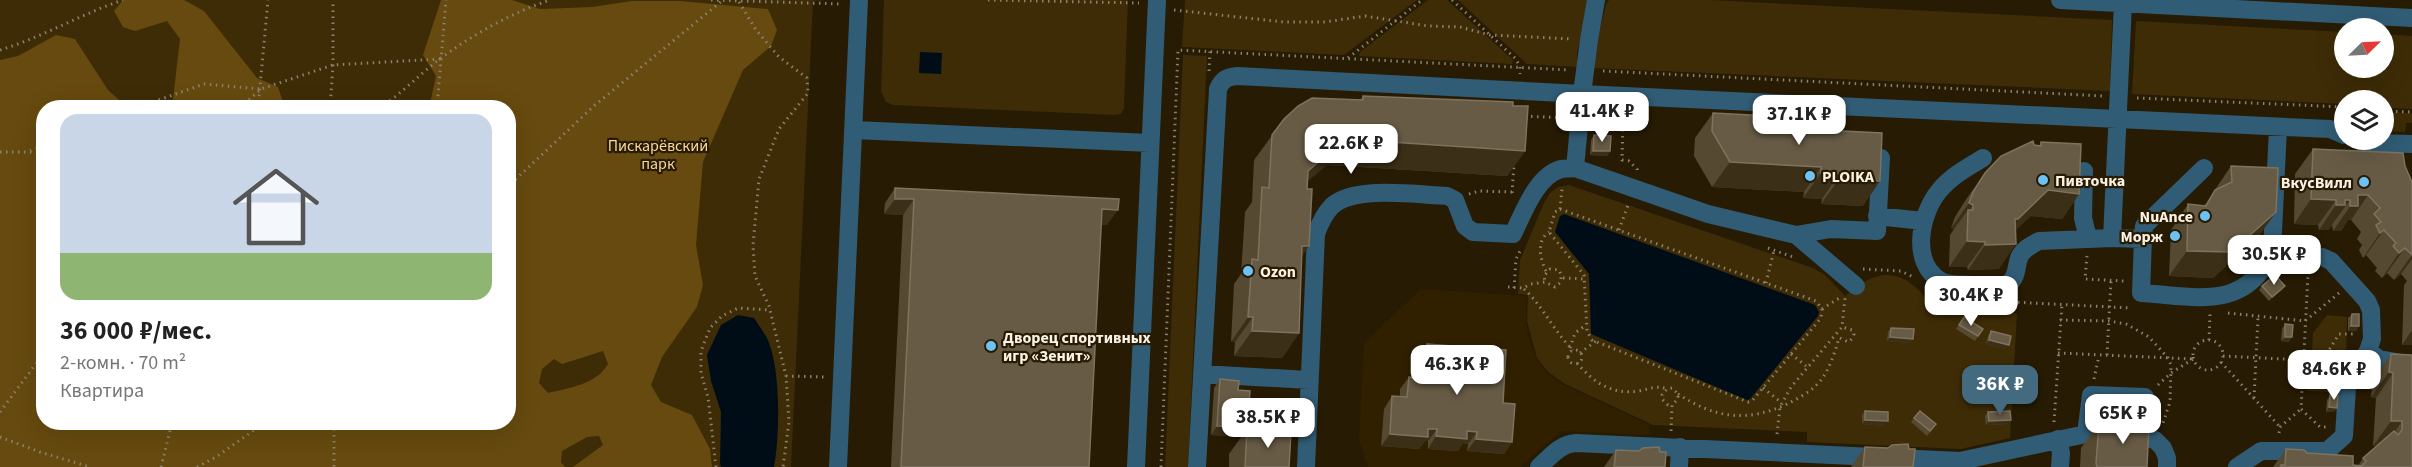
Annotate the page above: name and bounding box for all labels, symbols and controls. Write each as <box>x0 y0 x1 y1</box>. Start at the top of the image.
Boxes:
north arrow <box>2334 18 2394 78</box>
map controls <box>2334 18 2394 150</box>
button: layers <box>2334 90 2394 150</box>
pin: 41.4K ₽ <box>1547 92 1657 143</box>
pin: 37.1K ₽ <box>1744 95 1854 146</box>
text: 41.4K ₽ <box>1570 97 1634 125</box>
text: 37.1K ₽ <box>1767 100 1831 128</box>
pin: 22.6K ₽ <box>1296 124 1406 175</box>
text: 22.6K ₽ <box>1319 129 1383 157</box>
park label: Пискарёвский парк <box>608 135 708 175</box>
icon: home <box>222 153 330 261</box>
place label: PLOIKA <box>1822 166 1875 188</box>
marker: PLOIKA <box>1803 169 1817 183</box>
place label: Пивточка <box>2055 170 2125 192</box>
place label: ВкусВилл <box>2281 172 2352 194</box>
marker: Пивточка <box>2036 173 2050 187</box>
marker: ВкусВилл <box>2357 175 2371 189</box>
place label: NuAnce <box>2140 206 2193 228</box>
marker: NuAnce <box>2198 209 2212 223</box>
place label: Морж <box>2121 226 2164 248</box>
marker: Морж <box>2168 229 2182 243</box>
pin: 30.5K ₽ <box>2219 235 2329 286</box>
text: 30.5K ₽ <box>2242 240 2306 268</box>
place label: Ozon <box>1260 261 1296 283</box>
marker: Ozon <box>1241 264 1255 278</box>
pin: 30.4K ₽ <box>1916 276 2026 327</box>
text: 30.4K ₽ <box>1939 281 2003 309</box>
text: 36 000 ₽/мес. <box>60 312 212 349</box>
place label: Дворец спортивных игр «Зенит» <box>1003 327 1151 367</box>
marker: Дворец спортивных игр «Зенит» <box>984 339 998 353</box>
pin: 46.3K ₽ <box>1402 345 1512 396</box>
text: 2-комн. · 70 m² <box>60 349 186 377</box>
text: 46.3K ₽ <box>1425 350 1489 378</box>
pin: 84.6K ₽ <box>2279 350 2389 401</box>
text: 84.6K ₽ <box>2302 355 2366 383</box>
pin: 36K ₽ <box>1958 365 2042 416</box>
text: 36K ₽ <box>1976 370 2024 398</box>
text: Квартира <box>60 377 144 405</box>
pin: 65K ₽ <box>2081 394 2165 445</box>
pin: 38.5K ₽ <box>1213 398 1323 449</box>
text: 65K ₽ <box>2099 399 2147 427</box>
text: 38.5K ₽ <box>1236 403 1300 431</box>

